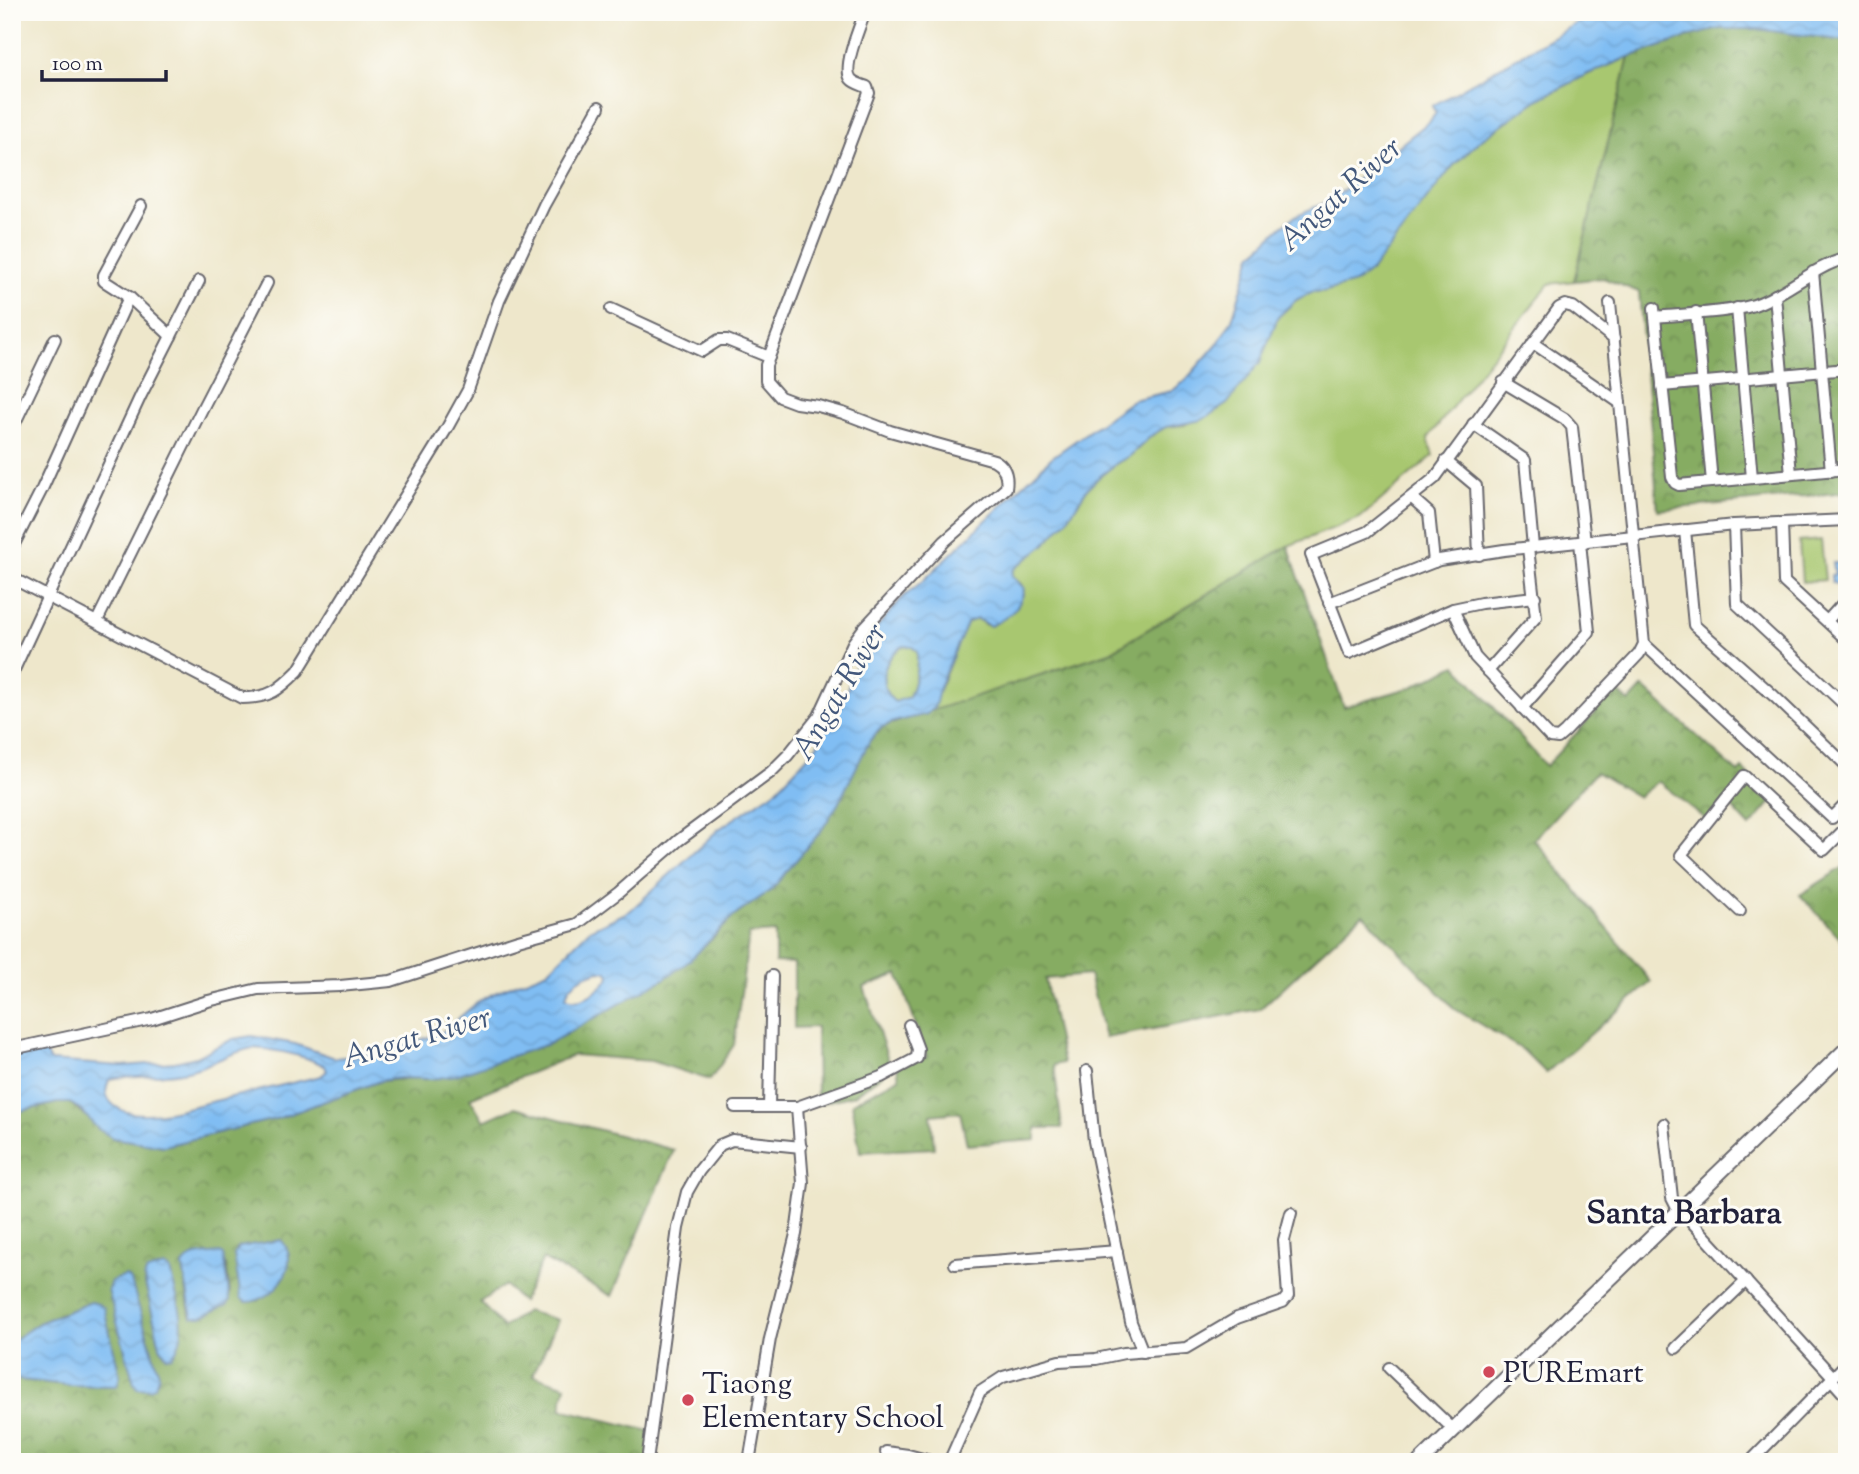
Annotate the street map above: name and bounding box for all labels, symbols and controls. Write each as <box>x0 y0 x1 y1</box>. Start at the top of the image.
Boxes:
scale bar <box>42 38 166 82</box>
text: 100 m <box>52 50 103 80</box>
water label: Angat River <box>1269 127 1413 264</box>
water label: Angat River <box>781 615 900 770</box>
water label: Angat River <box>337 996 497 1082</box>
district label: Santa Barbara <box>1586 1191 1783 1239</box>
place label: PUREmart <box>1503 1353 1644 1396</box>
place label: Tiaong Elementary School <box>702 1364 944 1441</box>
marker: PUREmart <box>1481 1364 1497 1380</box>
marker: Tiaong Elementary School <box>680 1392 696 1408</box>

